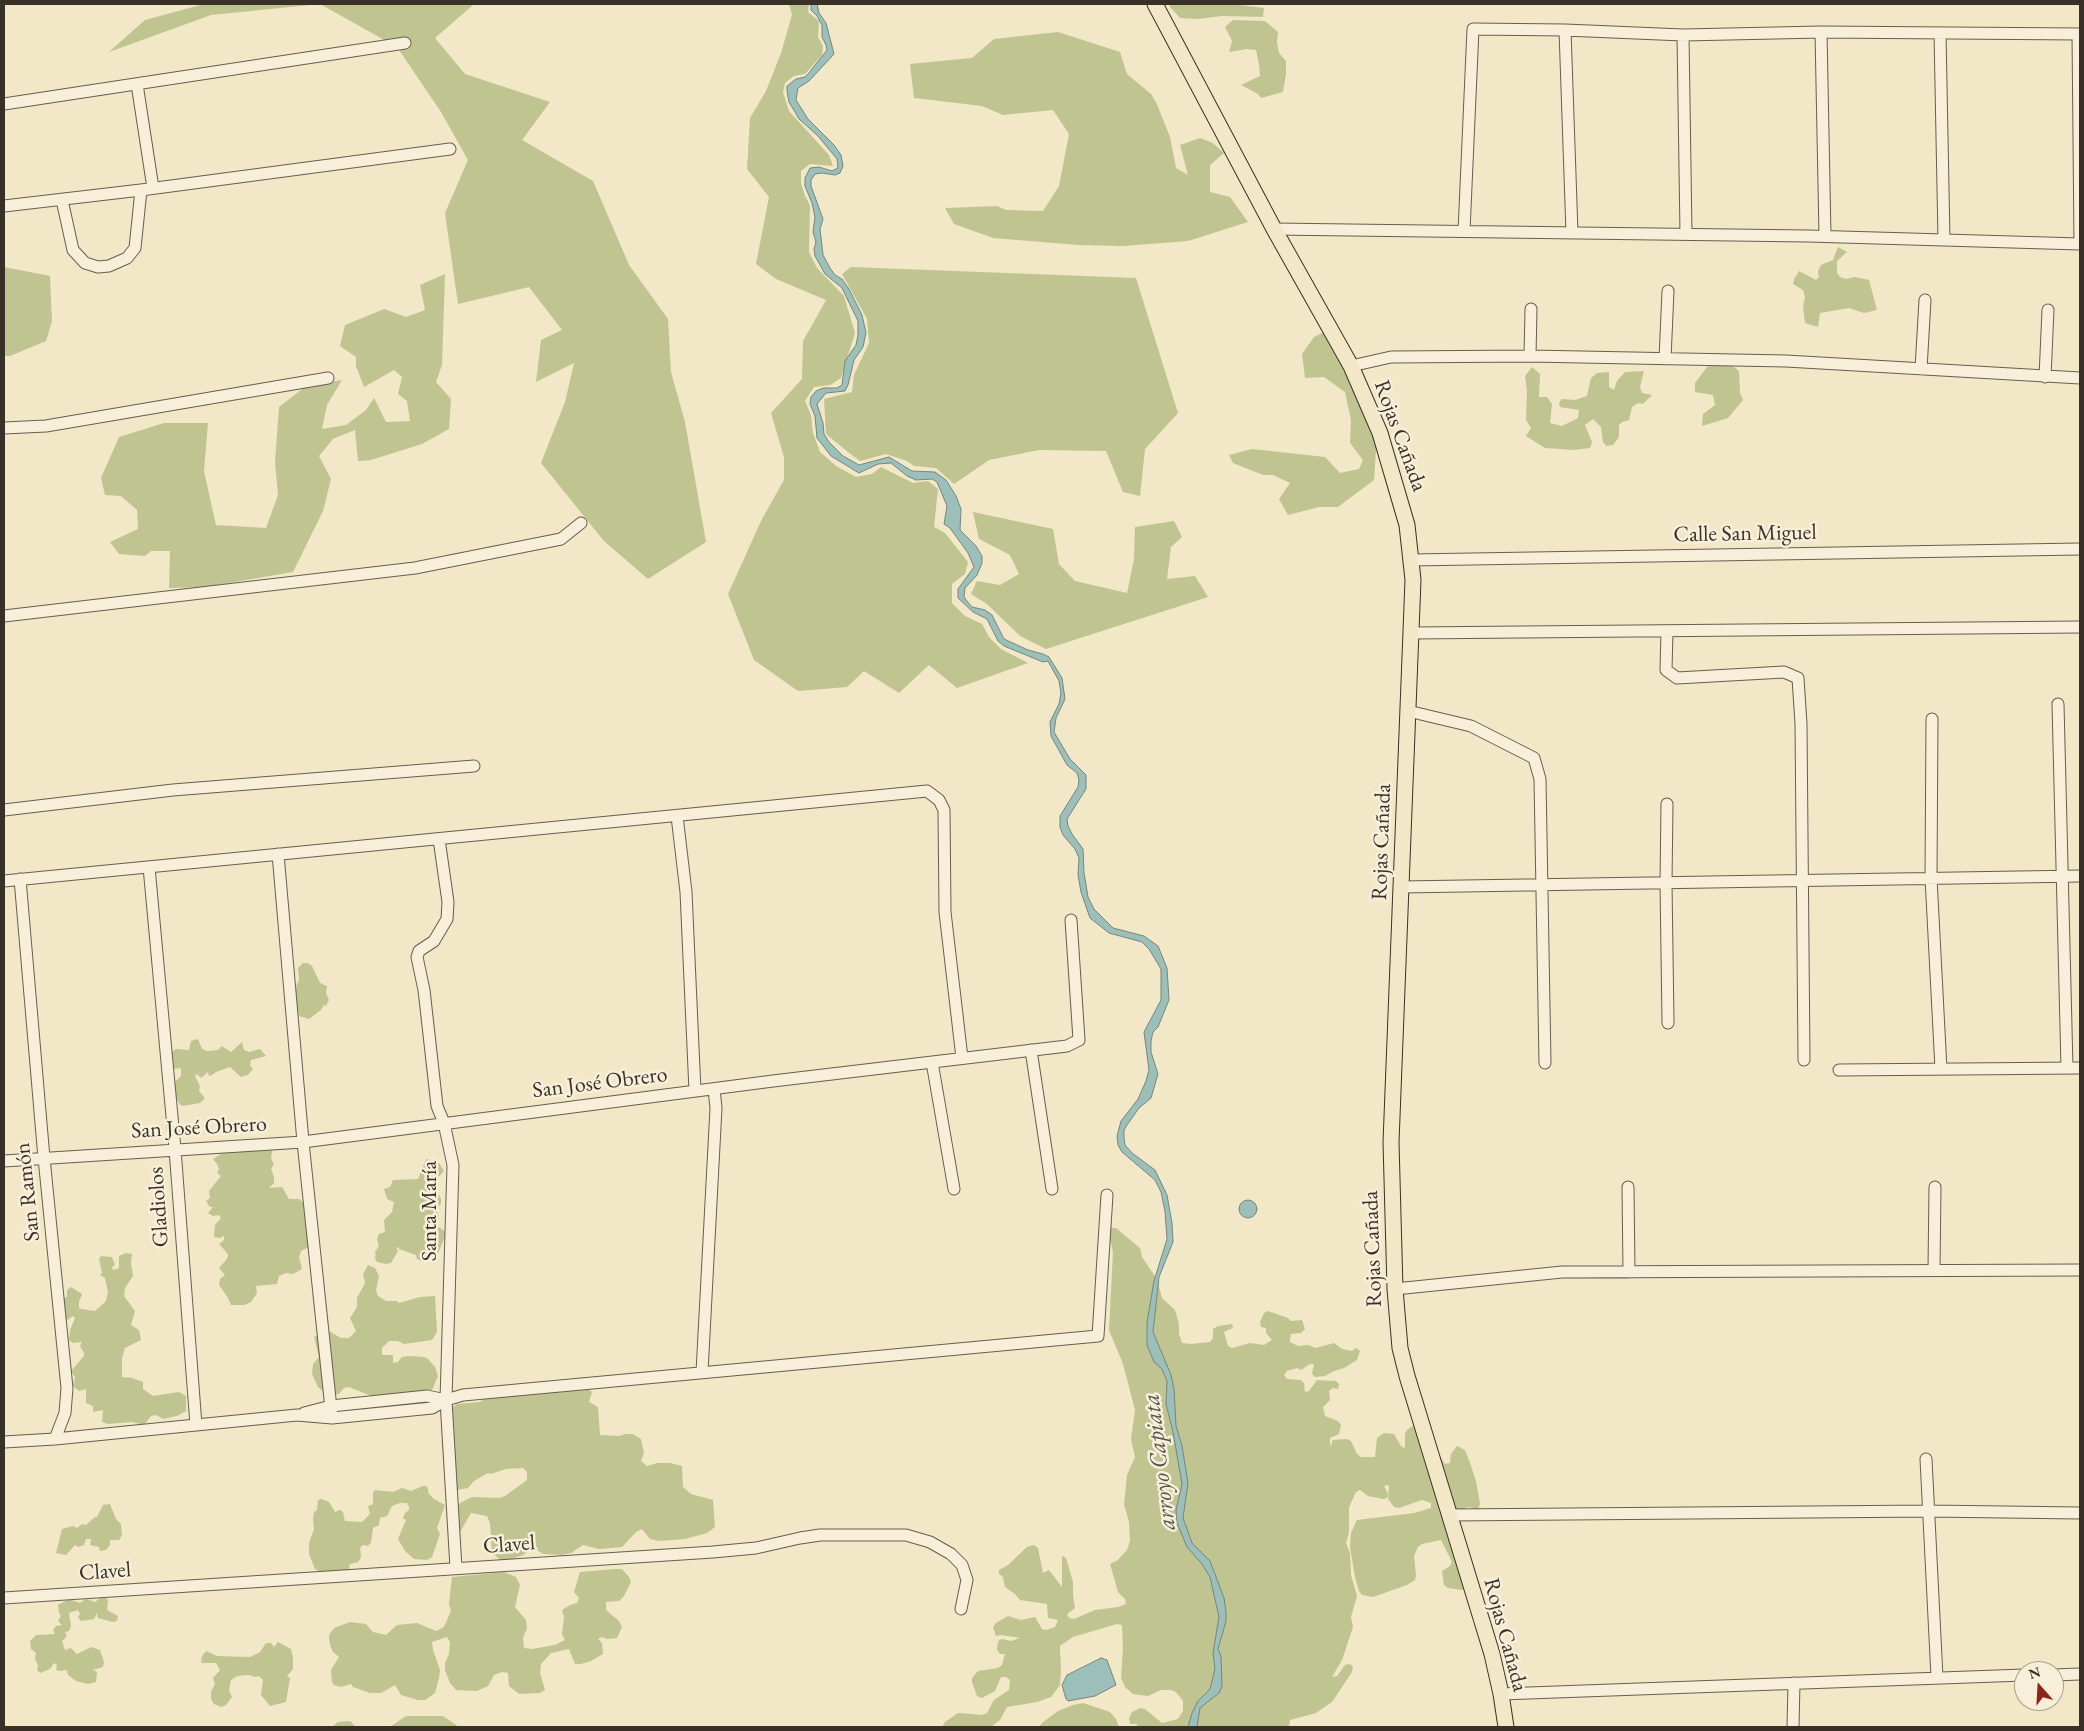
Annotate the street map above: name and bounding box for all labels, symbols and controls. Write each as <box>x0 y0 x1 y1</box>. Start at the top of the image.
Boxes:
street label: Rojas Cañada <box>1368 377 1432 495</box>
street label: Calle San Miguel <box>1673 520 1817 548</box>
street label: Rojas Cañada <box>1367 783 1397 901</box>
street label: San José Obrero <box>531 1062 669 1104</box>
street label: San José Obrero <box>131 1111 267 1145</box>
street label: San Ramón <box>10 1141 46 1243</box>
street label: Santa María <box>417 1161 443 1261</box>
street label: Gladiolos <box>143 1166 175 1248</box>
street label: Rojas Cañada <box>1358 1190 1388 1308</box>
water label: arroyo Capiata <box>1137 1392 1183 1532</box>
street label: Clavel <box>482 1530 536 1560</box>
street label: Clavel <box>78 1557 132 1587</box>
street label: Rojas Cañada <box>1477 1575 1533 1695</box>
north arrow <box>2014 1661 2064 1711</box>
text: N <box>2026 1662 2043 1683</box>

